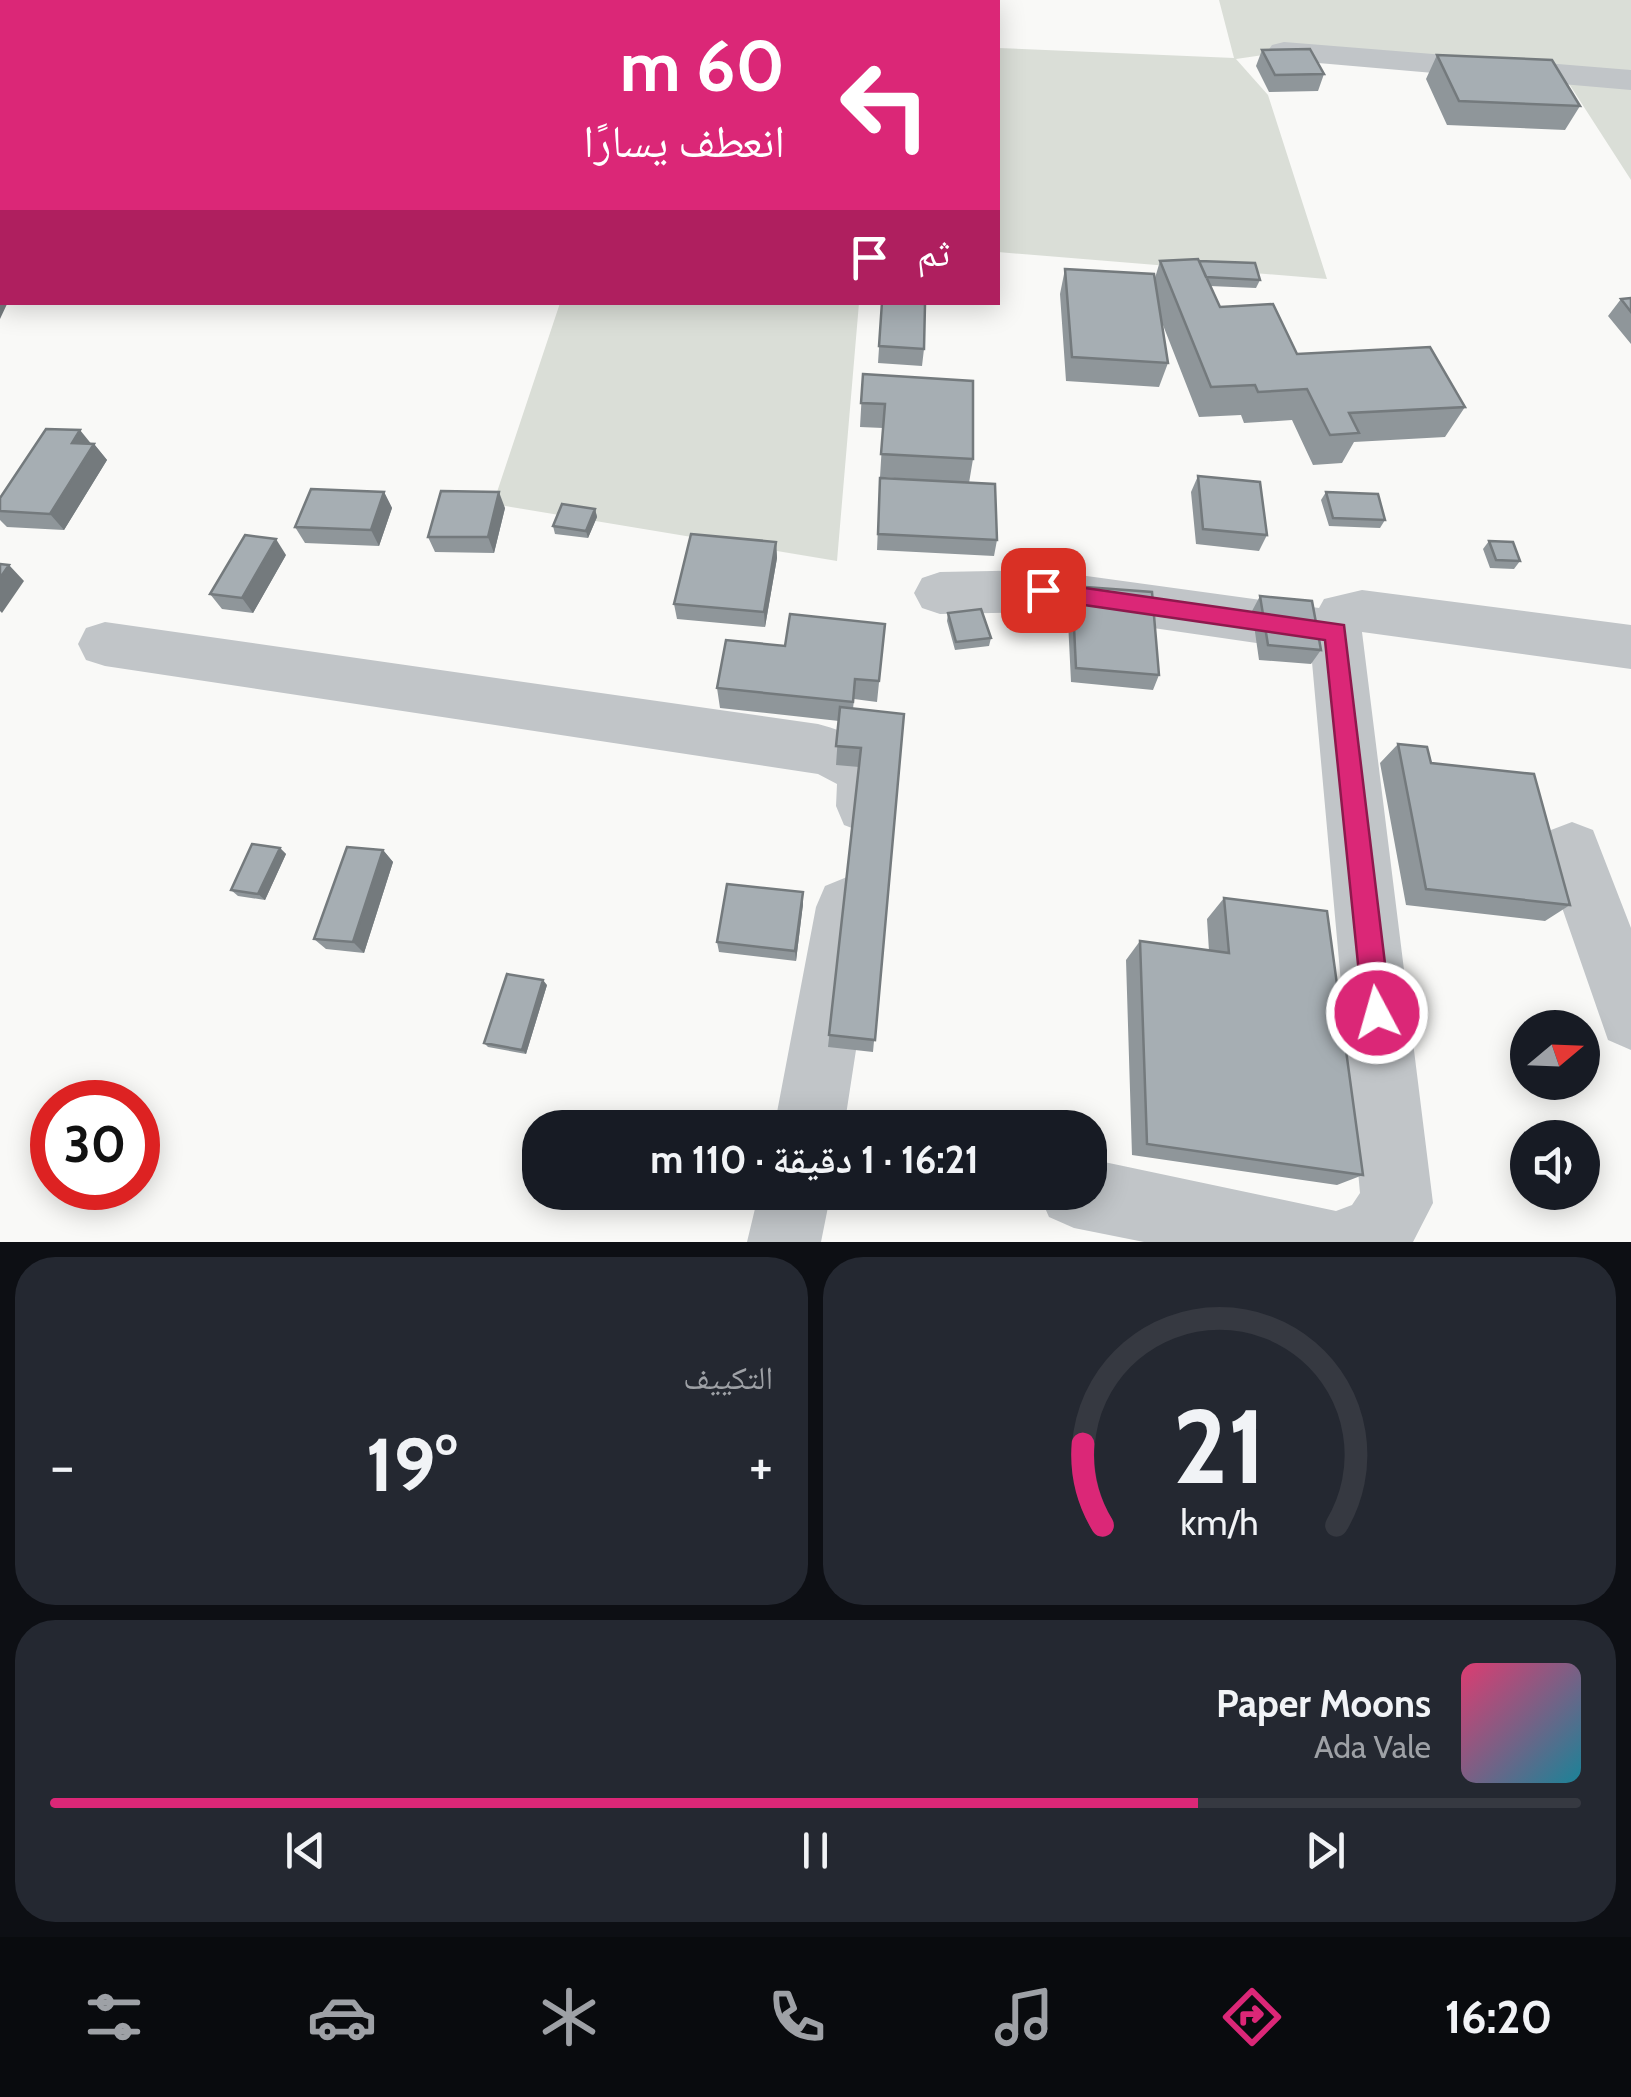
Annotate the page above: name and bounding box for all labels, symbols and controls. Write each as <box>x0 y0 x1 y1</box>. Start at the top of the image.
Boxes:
text: 60 m <box>620 23 785 109</box>
icon: left <box>820 40 950 170</box>
text: انعطف يسارًا <box>583 114 785 168</box>
text: ثم <box>917 229 950 276</box>
icon: arrive <box>842 230 897 285</box>
pin <box>1001 548 1086 633</box>
icon: arrive <box>1016 563 1071 618</box>
position arrow <box>1325 961 1429 1065</box>
north arrow <box>1510 1010 1600 1100</box>
map controls <box>1510 1010 1600 1210</box>
speed limit sign: 30 <box>30 1080 160 1210</box>
button: sound <box>1510 1120 1600 1210</box>
text: 16:21 · 1 دقيقة · 110 m <box>650 1136 979 1183</box>
text: التكييف <box>683 1358 773 1397</box>
text: 21 <box>1173 1383 1266 1509</box>
text: 19° <box>366 1419 457 1510</box>
text: − <box>50 1432 74 1499</box>
text: + <box>749 1432 773 1499</box>
text: km/h <box>1180 1501 1259 1544</box>
text: Paper Moons <box>1216 1680 1431 1727</box>
text: Ada Vale <box>1314 1727 1431 1766</box>
icon: previous <box>278 1823 333 1878</box>
icon: pause <box>788 1823 843 1878</box>
icon: next <box>1298 1823 1353 1878</box>
icon: filters <box>79 1982 149 2052</box>
icon: car <box>307 1982 377 2052</box>
icon: climate <box>534 1982 604 2052</box>
icon: phone <box>762 1982 832 2052</box>
icon: music <box>989 1982 1059 2052</box>
icon: directions <box>1217 1982 1287 2052</box>
text: 16:20 <box>1445 1990 1552 2044</box>

